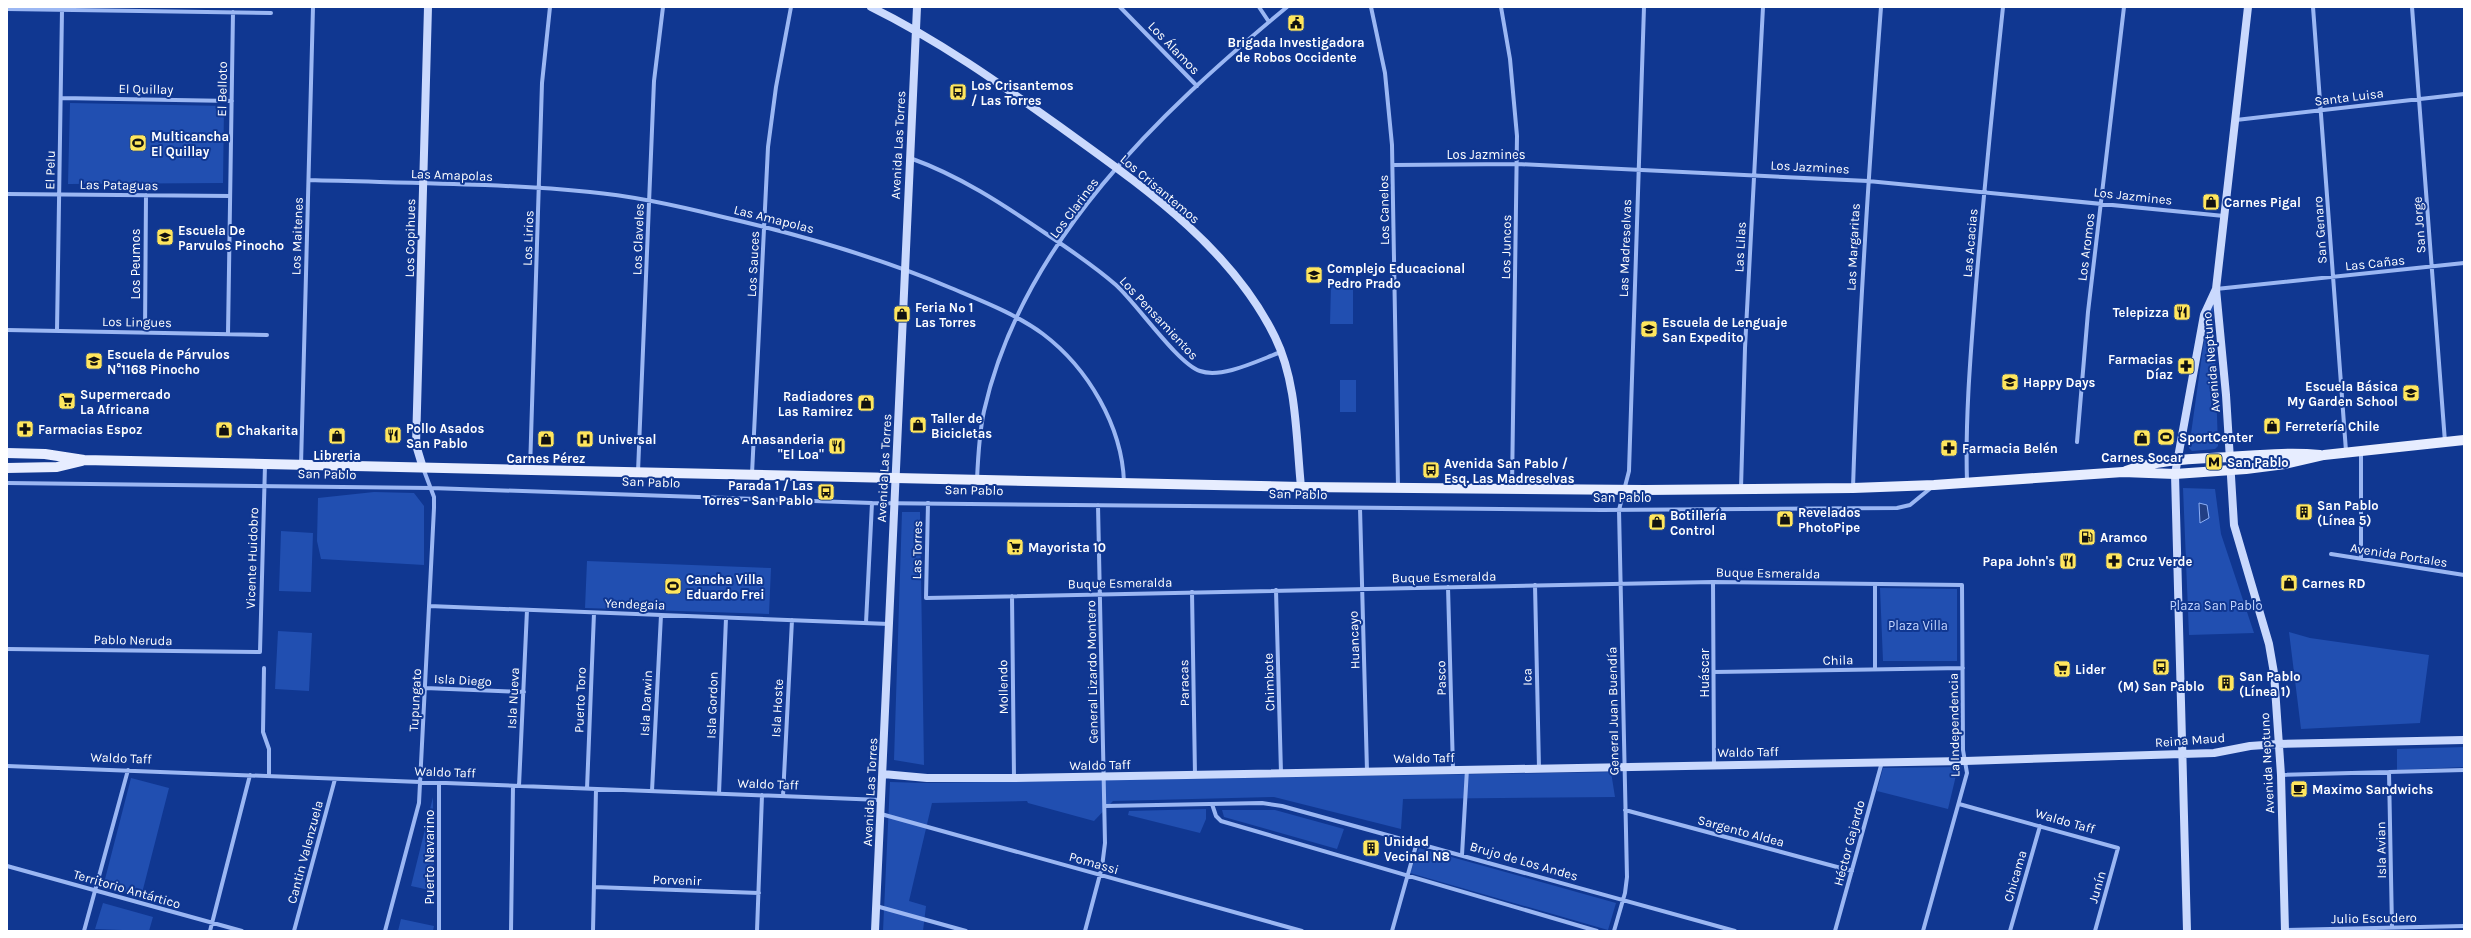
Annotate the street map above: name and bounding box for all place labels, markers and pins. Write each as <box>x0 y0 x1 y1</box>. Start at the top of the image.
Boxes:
public building icon: Brigada Investigadora de Robos Occidente <box>1286 13 1306 33</box>
place label: Brigada Investigadora de Robos Occidente <box>1227 35 1365 65</box>
place label: Los Crisantemos / Las Torres <box>971 78 1074 108</box>
bus stop icon: Los Crisantemos / Las Torres <box>948 82 968 102</box>
place label: Multicancha El Quillay <box>151 129 229 159</box>
sports icon: Multicancha El Quillay <box>128 133 148 153</box>
shop icon: Carnes Pigal <box>2201 192 2221 212</box>
place label: Carnes Pigal <box>2224 195 2301 210</box>
place label: Escuela De Parvulos Pinocho <box>178 223 284 253</box>
school or university icon: Escuela De Parvulos Pinocho <box>155 227 175 247</box>
place label: Complejo Educacional Pedro Prado <box>1327 261 1465 291</box>
school or university icon: Complejo Educacional Pedro Prado <box>1304 265 1324 285</box>
place label: Feria Nº 1 Las Torres <box>915 300 976 330</box>
restaurant icon: Telepizza <box>2172 302 2192 322</box>
shop icon: Feria Nº 1 Las Torres <box>892 304 912 324</box>
place label: Telepizza <box>2113 305 2169 320</box>
place label: Escuela de Lenguaje San Expedito <box>1662 315 1788 345</box>
school or university icon: Escuela de Lenguaje San Expedito <box>1639 319 1659 339</box>
place label: Escuela de Párvulos N°1168 Pinocho <box>107 347 230 377</box>
school or university icon: Escuela de Párvulos N°1168 Pinocho <box>84 351 104 371</box>
place label: Farmacias Díaz <box>2108 352 2173 382</box>
pharmacy icon: Farmacias Díaz <box>2176 356 2196 376</box>
school or university icon: Happy Days <box>2000 372 2020 392</box>
place label: Happy Days <box>2023 375 2096 390</box>
place label: Escuela Básica My Garden School <box>2287 379 2398 409</box>
school or university icon: Escuela Básica My Garden School <box>2401 383 2421 403</box>
place label: Supermercado La Africana <box>80 387 171 417</box>
place label: Radiadores Las Ramirez <box>778 389 853 419</box>
supermarket icon: Supermercado La Africana <box>57 391 77 411</box>
shop icon: Radiadores Las Ramirez <box>856 393 876 413</box>
place label: Taller de Bicicletas <box>931 411 992 441</box>
shop icon: Taller de Bicicletas <box>908 415 928 435</box>
shop icon: Ferretería Chile <box>2262 416 2282 436</box>
pharmacy icon: Farmacias Espoz <box>15 419 35 439</box>
place label: Ferretería Chile <box>2285 419 2380 434</box>
shop icon: Chakarita <box>214 420 234 440</box>
place label: Pollo Asados San Pablo <box>406 421 484 451</box>
place label: Farmacias Espoz <box>38 422 143 437</box>
place label: Chakarita <box>237 423 298 438</box>
restaurant icon: Pollo Asados San Pablo <box>383 425 403 445</box>
shop icon: Libreria <box>327 426 347 446</box>
sports icon: SportCenter <box>2156 427 2176 447</box>
shop icon: Carnes Socar <box>2132 428 2152 448</box>
shop icon: Carnes Pérez <box>536 429 556 449</box>
hospital icon: Universal <box>575 429 595 449</box>
place label: SportCenter <box>2179 430 2254 445</box>
place label: Universal <box>598 432 657 447</box>
place label: Amasanderia "El Loa" <box>742 432 824 462</box>
restaurant icon: Amasanderia "El Loa" <box>827 436 847 456</box>
pharmacy icon: Farmacia Belén <box>1939 438 1959 458</box>
place label: Farmacia Belén <box>1962 441 2058 456</box>
place label: Libreria <box>313 448 361 463</box>
place label: Carnes Socar <box>2101 450 2184 465</box>
place label: Carnes Pérez <box>507 451 585 466</box>
metro station icon: San Pablo <box>2204 452 2224 472</box>
place label: San Pablo <box>2227 455 2289 470</box>
place label: Avenida San Pablo / Esq. Las Madreselvas <box>1444 456 1575 487</box>
bus stop icon: Avenida San Pablo / Esq. Las Madreselvas <box>1421 460 1441 480</box>
place label: Parada 1 / Las Torres - San Pablo <box>703 478 813 508</box>
bus stop icon: Parada 1 / Las Torres - San Pablo <box>816 482 836 502</box>
place label: San Pablo (Línea 5) <box>2317 498 2379 528</box>
building icon: San Pablo (Línea 5) <box>2294 502 2314 522</box>
place label: Revelados PhotoPipe <box>1798 505 1861 535</box>
place label: Botillería Control <box>1670 508 1727 538</box>
shop icon: Revelados PhotoPipe <box>1775 509 1795 529</box>
shop icon: Botillería Control <box>1647 512 1667 532</box>
fuel station icon: Aramco <box>2077 527 2097 547</box>
place label: Aramco <box>2100 530 2147 545</box>
supermarket icon: Mayorista 10 <box>1005 537 1025 557</box>
place label: Mayorista 10 <box>1028 540 1106 555</box>
restaurant icon: Papa John's <box>2058 551 2078 571</box>
pharmacy icon: Cruz Verde <box>2104 551 2124 571</box>
place label: Papa John's <box>1983 554 2055 569</box>
place label: Cruz Verde <box>2127 554 2192 569</box>
place label: Cancha Villa Eduardo Frei <box>686 572 764 602</box>
shop icon: Carnes RD <box>2279 573 2299 593</box>
sports icon: Cancha Villa Eduardo Frei <box>663 576 683 596</box>
place label: Carnes RD <box>2302 576 2365 591</box>
bus stop icon: (M) San Pablo <box>2151 657 2171 677</box>
supermarket icon: Lider <box>2052 659 2072 679</box>
place label: Lider <box>2075 662 2107 677</box>
place label: San Pablo (Línea 1) <box>2239 669 2301 699</box>
building icon: San Pablo (Línea 1) <box>2216 673 2236 693</box>
place label: (M) San Pablo <box>2118 679 2204 694</box>
cafe icon: Maximo Sandwichs <box>2289 779 2309 799</box>
place label: Maximo Sandwichs <box>2312 782 2433 797</box>
place label: Unidad Vecinal N8 <box>1384 834 1450 864</box>
building icon: Unidad Vecinal N8 <box>1361 838 1381 858</box>

